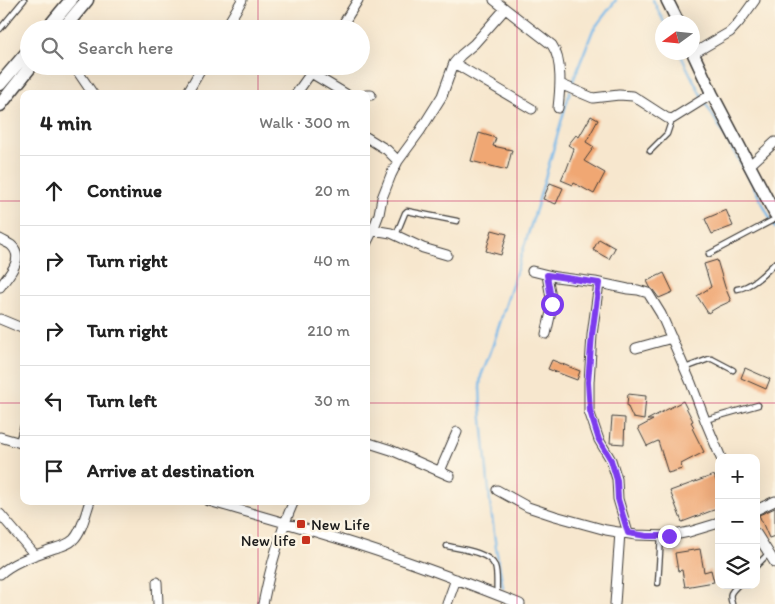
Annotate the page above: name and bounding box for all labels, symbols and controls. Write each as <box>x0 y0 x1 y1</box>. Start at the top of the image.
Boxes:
north arrow <box>655 15 700 60</box>
search box <box>20 20 370 75</box>
icon: search <box>38 34 66 62</box>
text: Search here <box>78 36 173 59</box>
text: 4 min <box>40 110 92 135</box>
text: Walk · 300 m <box>259 113 350 132</box>
icon: ahead <box>40 177 68 205</box>
text: Continue <box>87 179 162 202</box>
text: 20 m <box>315 181 350 200</box>
icon: right <box>40 247 68 275</box>
text: Turn right <box>87 249 168 272</box>
text: 40 m <box>313 251 350 270</box>
route start <box>541 293 564 316</box>
icon: right <box>40 317 68 345</box>
text: Turn right <box>87 319 168 342</box>
text: 210 m <box>307 321 350 340</box>
icon: left <box>40 387 68 415</box>
text: Turn left <box>87 389 157 412</box>
text: 30 m <box>314 391 350 410</box>
map controls <box>715 454 760 589</box>
button: + <box>715 454 760 499</box>
icon: arrive <box>40 457 68 485</box>
text: Arrive at destination <box>87 459 254 482</box>
button: − <box>715 499 760 544</box>
place label: New Life <box>311 515 370 534</box>
marker: New Life <box>295 518 307 530</box>
route end <box>658 525 681 548</box>
place label: New life <box>241 531 296 550</box>
marker: New life <box>300 534 312 546</box>
button: layers <box>715 544 760 589</box>

